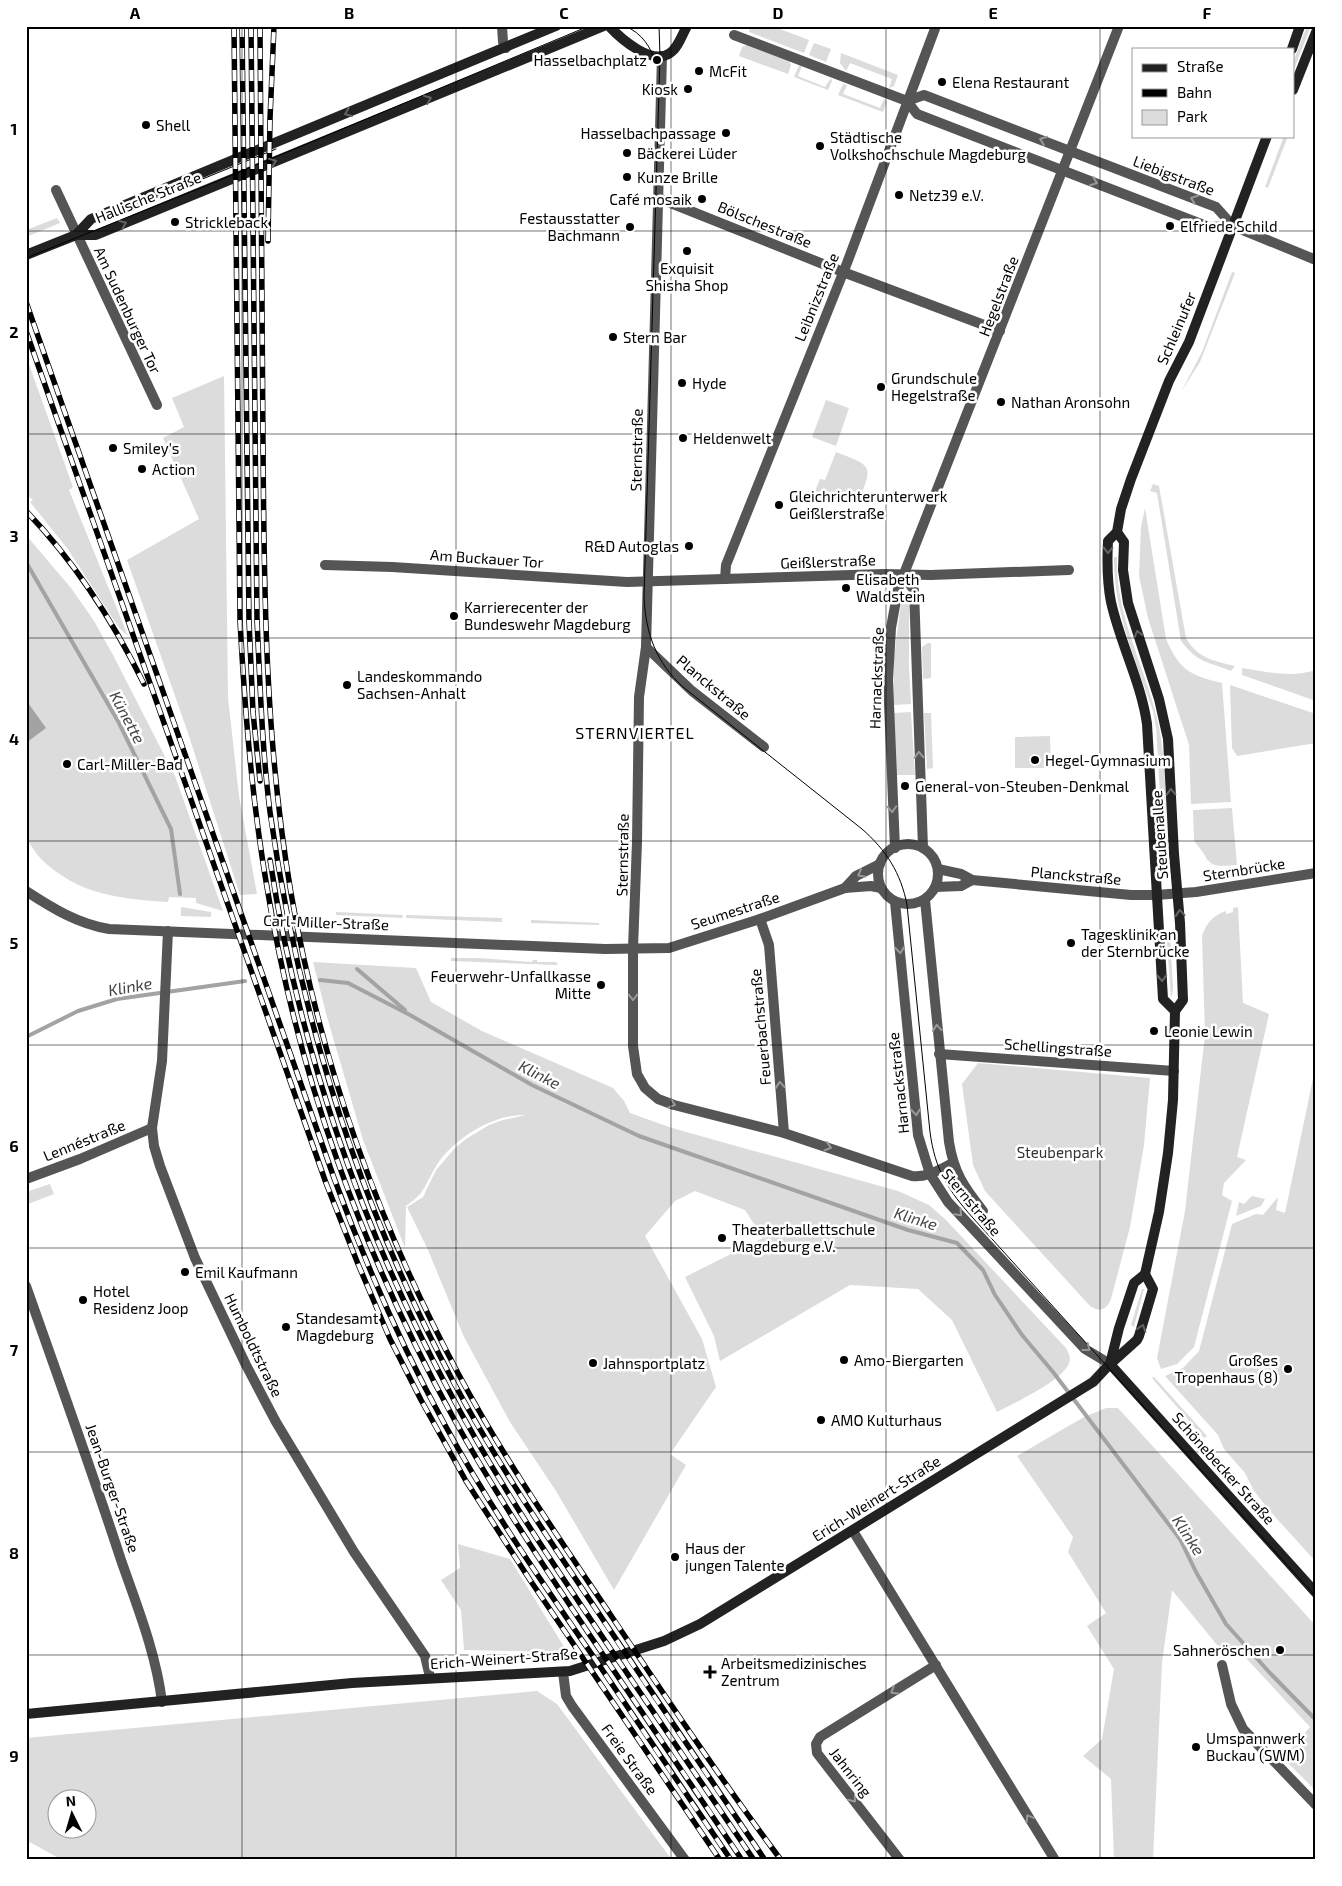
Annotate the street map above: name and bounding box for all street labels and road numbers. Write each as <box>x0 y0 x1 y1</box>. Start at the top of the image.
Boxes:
street label: Liebigstraße <box>1131 151 1217 199</box>
street label: Hallische Straße <box>93 168 203 226</box>
street label: Bölschestraße <box>715 197 815 251</box>
street label: Am Sudenburger Tor <box>91 244 165 376</box>
street label: Leibnizstraße <box>790 250 842 344</box>
street label: Hegelstraße <box>974 253 1022 339</box>
street label: Schleinufer <box>1153 289 1199 367</box>
street label: Sternstraße <box>626 409 646 491</box>
street label: Am Buckauer Tor <box>430 545 544 571</box>
street label: Geißlerstraße <box>780 550 876 572</box>
street label: Harnackstraße <box>865 627 887 729</box>
street label: Planckstraße <box>673 651 755 723</box>
street label: Steubenallee <box>1147 790 1171 880</box>
street label: Sternstraße <box>612 814 632 896</box>
street label: Sternbrücke <box>1202 854 1286 884</box>
street label: Planckstraße <box>1030 862 1122 888</box>
street label: Seumestraße <box>688 887 782 933</box>
street label: Carl-Miller-Straße <box>263 911 389 933</box>
street label: Feuerbachstraße <box>746 968 774 1086</box>
street label: Harnackstraße <box>884 1031 912 1135</box>
street label: Schellingstraße <box>1003 1034 1113 1060</box>
street label: Lennéstraße <box>40 1115 128 1165</box>
street label: Sternstraße <box>939 1165 1005 1239</box>
street label: Humboldtstraße <box>221 1290 287 1400</box>
street label: Schönebecker Straße <box>1169 1408 1279 1528</box>
street label: Jean-Burger-Straße <box>82 1421 144 1555</box>
street label: Erich-Weinert-Straße <box>808 1451 944 1545</box>
street label: Erich-Weinert-Straße <box>430 1644 578 1672</box>
street label: Freie Straße <box>598 1720 662 1798</box>
street label: Jahnring <box>826 1744 876 1801</box>

